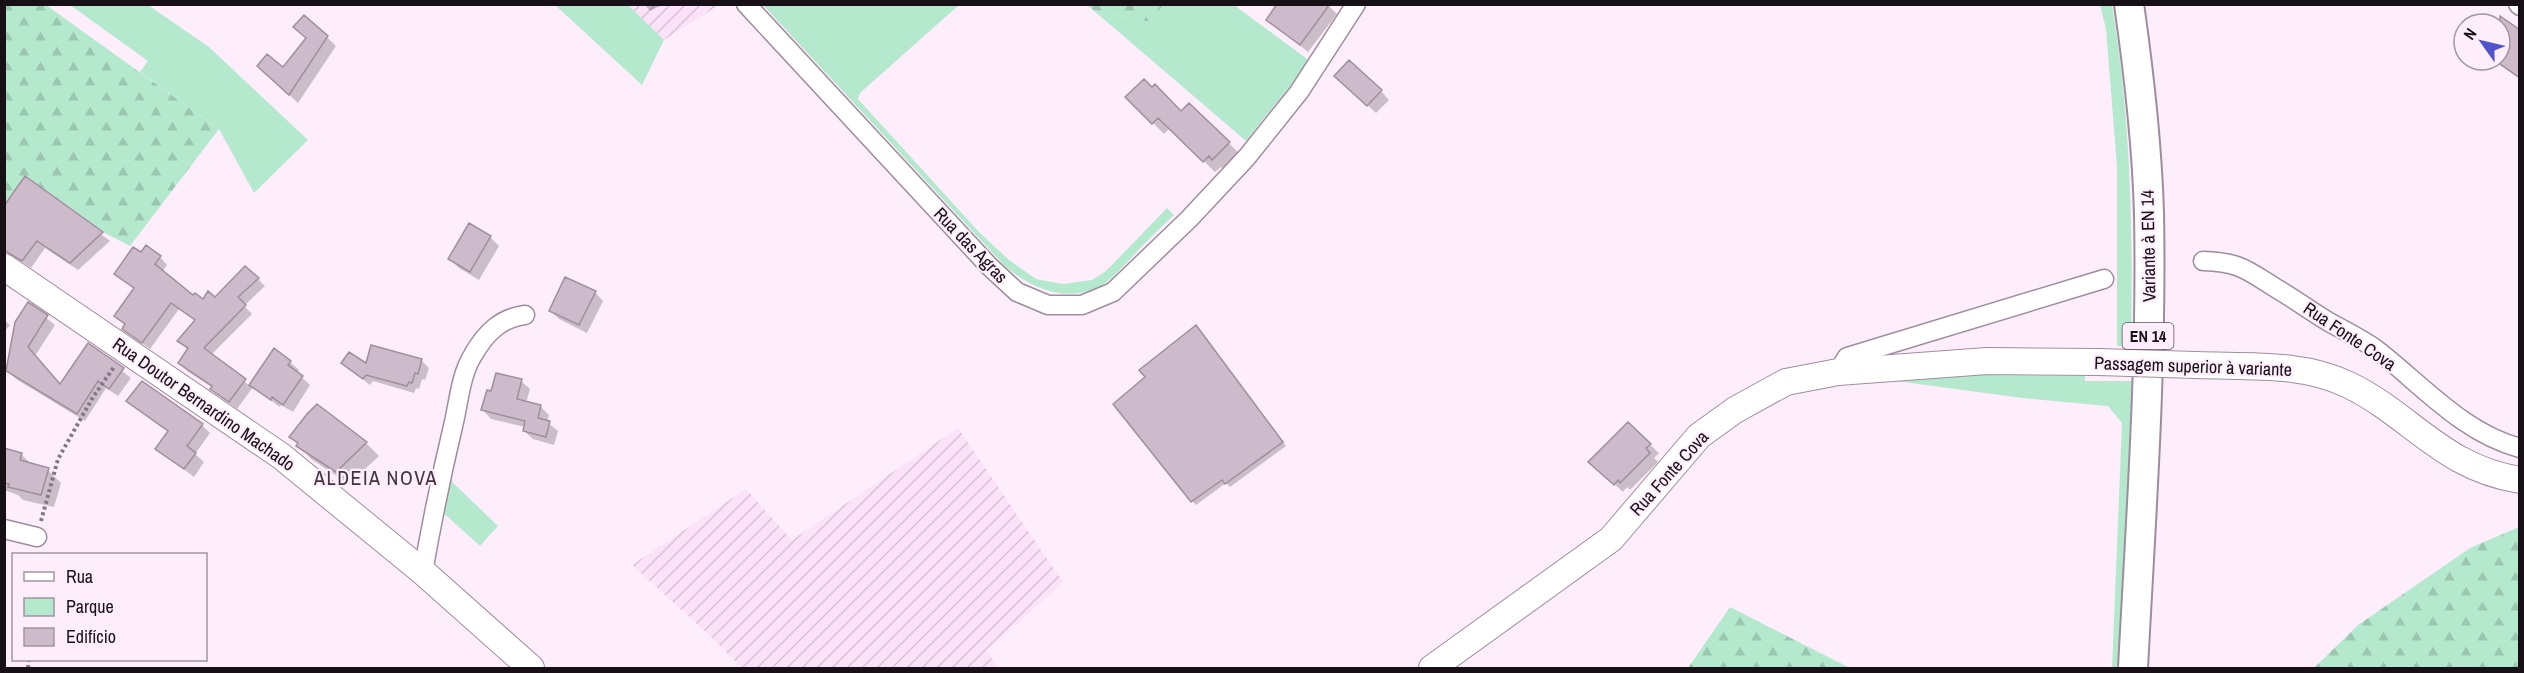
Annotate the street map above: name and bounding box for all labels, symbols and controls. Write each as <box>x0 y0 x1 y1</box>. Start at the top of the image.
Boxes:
north arrow <box>2452 12 2512 72</box>
text: N <box>2458 24 2481 44</box>
street label: Variante à EN 14 <box>2135 190 2161 302</box>
street label: Rua das Agras <box>928 201 1014 289</box>
street label: Rua Fonte Cova <box>2299 296 2401 376</box>
road number: EN 14 <box>2122 323 2174 349</box>
street label: Rua Doutor Bernardino Machado <box>108 331 300 477</box>
street label: Passagem superior à variante <box>2094 350 2292 382</box>
street label: Rua Fonte Cova <box>1624 425 1714 521</box>
district label: ALDEIA NOVA <box>313 464 438 491</box>
legend <box>12 553 207 661</box>
text: Rua <box>66 564 93 589</box>
text: Parque <box>66 594 114 619</box>
text: Edifício <box>66 624 116 649</box>

